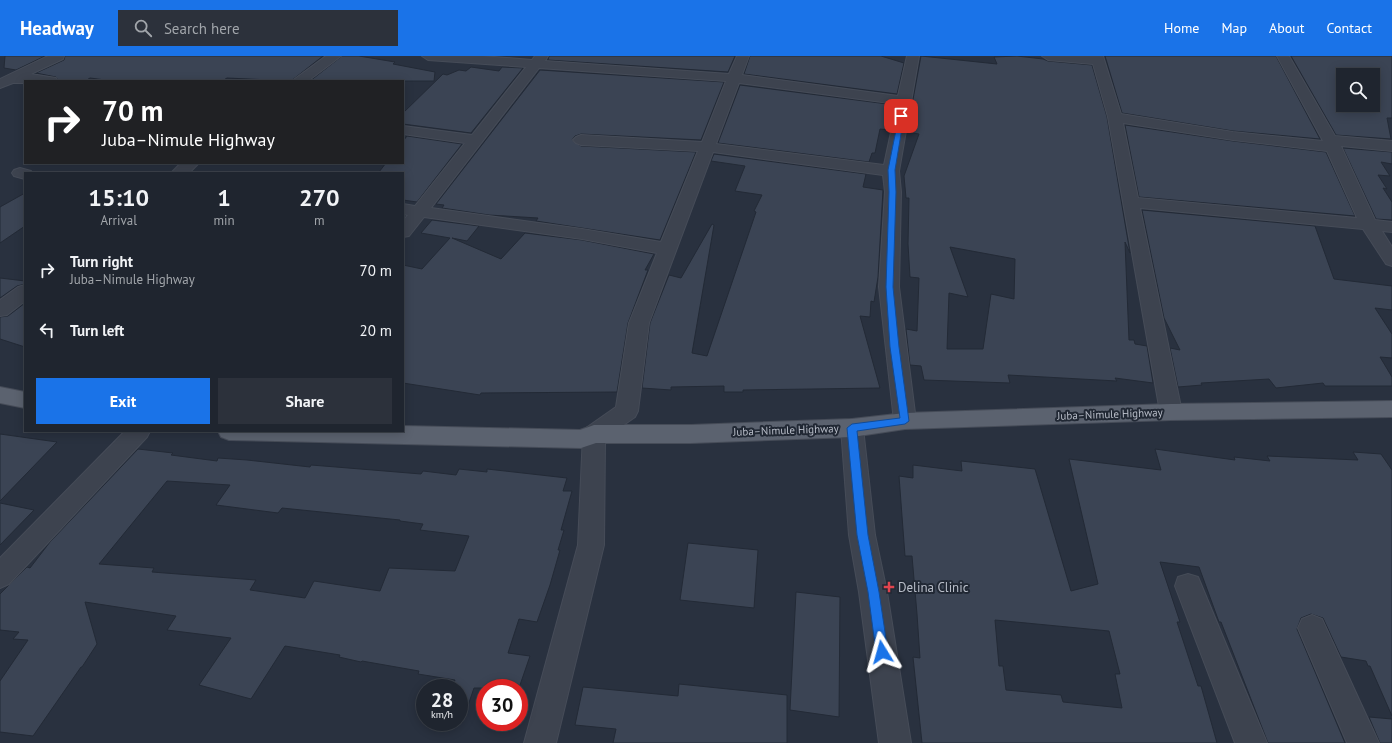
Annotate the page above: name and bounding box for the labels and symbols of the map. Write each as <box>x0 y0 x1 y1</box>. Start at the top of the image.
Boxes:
pin <box>884 99 918 133</box>
street label: Juba–Nimule Highway <box>1056 405 1164 423</box>
street label: Juba–Nimule Highway <box>732 421 840 439</box>
place label: Delina Clinic <box>898 579 969 596</box>
marker: Delina Clinic <box>883 581 895 593</box>
position arrow <box>861 631 903 673</box>
speed limit sign: 30 <box>476 679 528 731</box>

